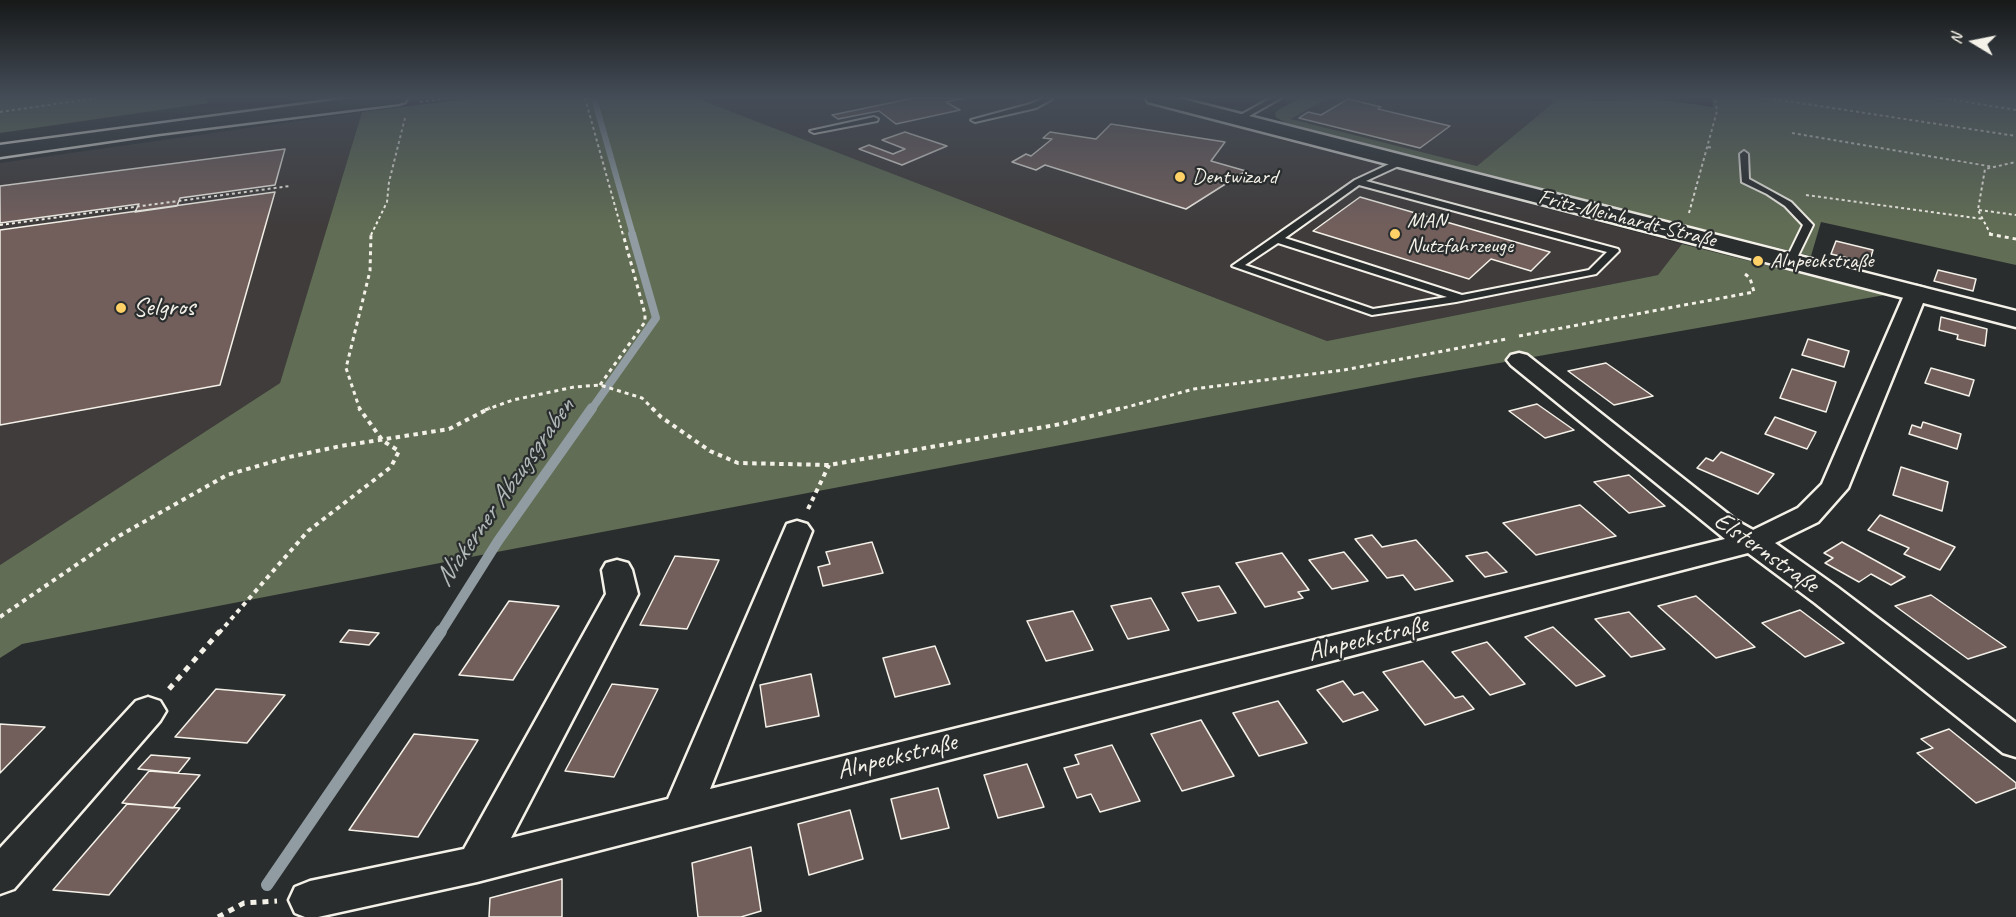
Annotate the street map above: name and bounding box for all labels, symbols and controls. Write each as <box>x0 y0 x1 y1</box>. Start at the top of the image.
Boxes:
north arrow <box>1944 12 2004 72</box>
text: N <box>1946 32 1967 45</box>
place label: Dentwizard <box>1192 164 1277 190</box>
marker: Dentwizard <box>1173 170 1187 184</box>
street label: Fritz-Meinhardt-Straße <box>1535 184 1719 254</box>
place label: MAN Nutzfahrzeuge <box>1407 208 1513 260</box>
marker: MAN Nutzfahrzeuge <box>1388 227 1402 241</box>
place label: Alnpeckstraße <box>1770 248 1873 274</box>
marker: Alnpeckstraße <box>1751 254 1765 268</box>
place label: Selgros <box>133 292 195 324</box>
marker: Selgros <box>114 301 128 315</box>
water label: Nickerner Abzugsgraben <box>428 393 582 593</box>
street label: Elsternstraße <box>1707 505 1825 601</box>
street label: Alnpeckstraße <box>1305 609 1431 669</box>
street label: Alnpeckstraße <box>834 727 960 787</box>

